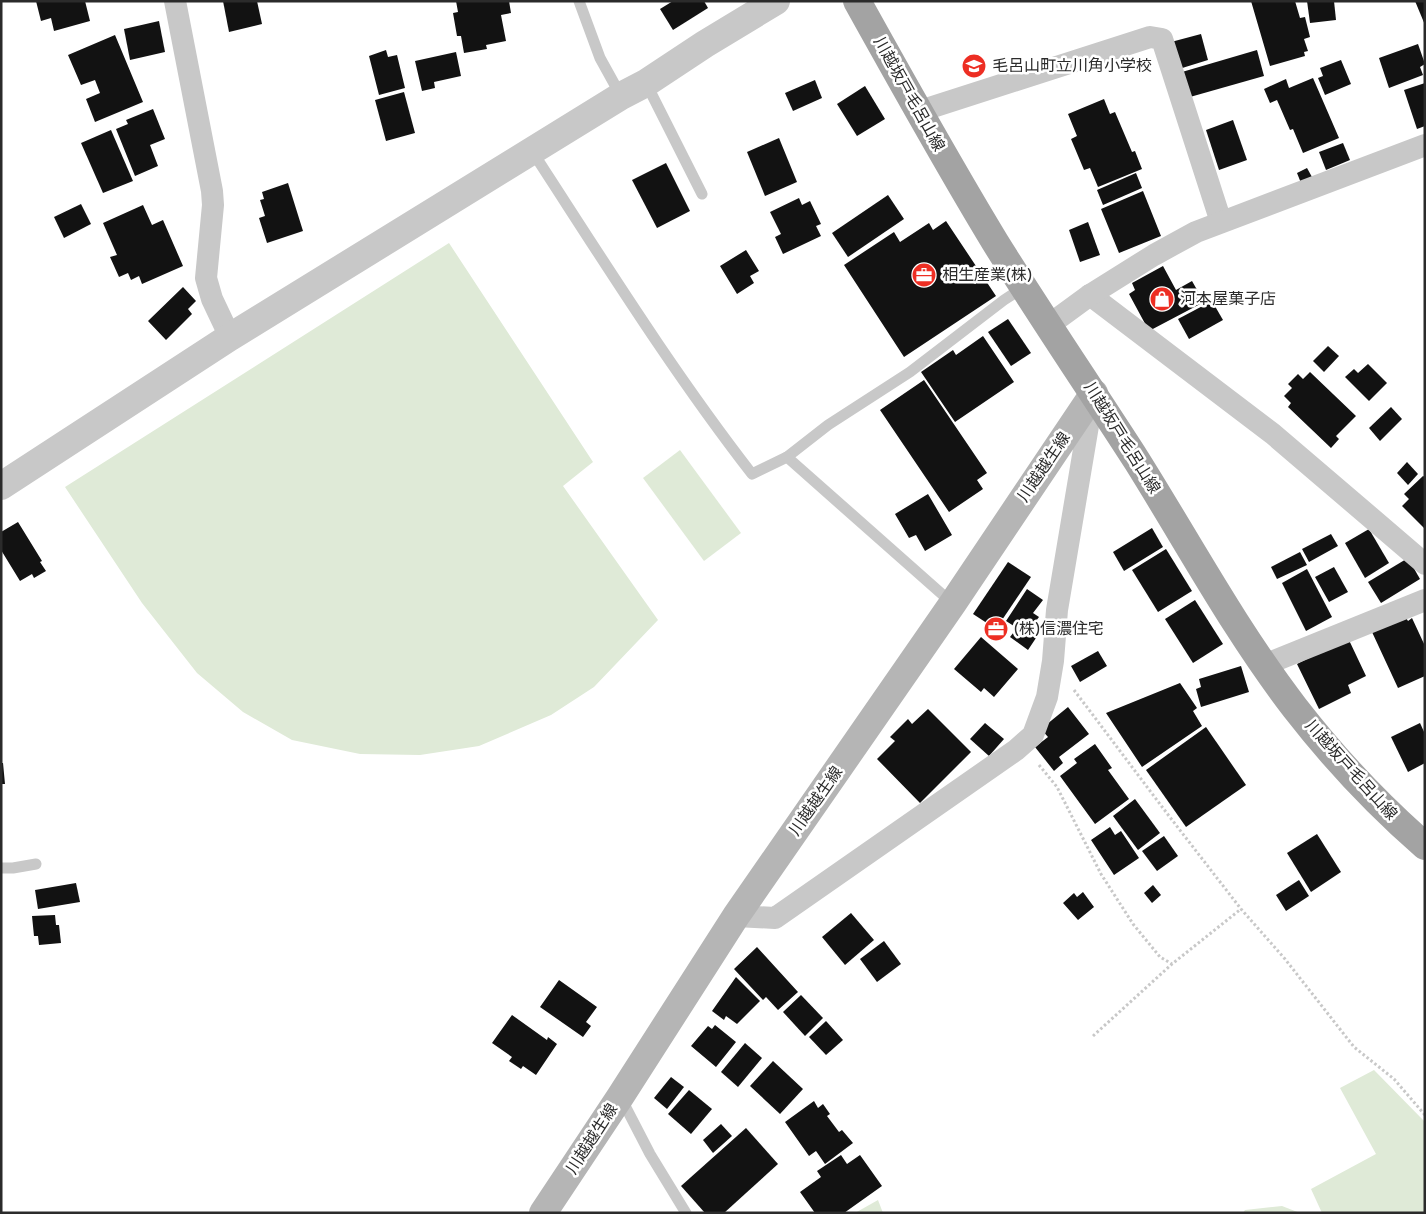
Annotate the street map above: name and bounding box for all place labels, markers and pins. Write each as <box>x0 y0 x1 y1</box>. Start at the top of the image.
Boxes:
school or university icon: 毛呂山町立川角小学校 <box>961 53 987 79</box>
place label: 毛呂山町立川角小学校 <box>992 56 1152 76</box>
office icon: 相生産業(株) <box>911 262 937 288</box>
place label: 相生産業(株) <box>942 265 1032 285</box>
shop icon: 河本屋菓子店 <box>1149 286 1175 312</box>
place label: 河本屋菓子店 <box>1180 289 1276 309</box>
office icon: (株)信濃住宅 <box>983 616 1009 642</box>
place label: (株)信濃住宅 <box>1014 619 1104 639</box>

